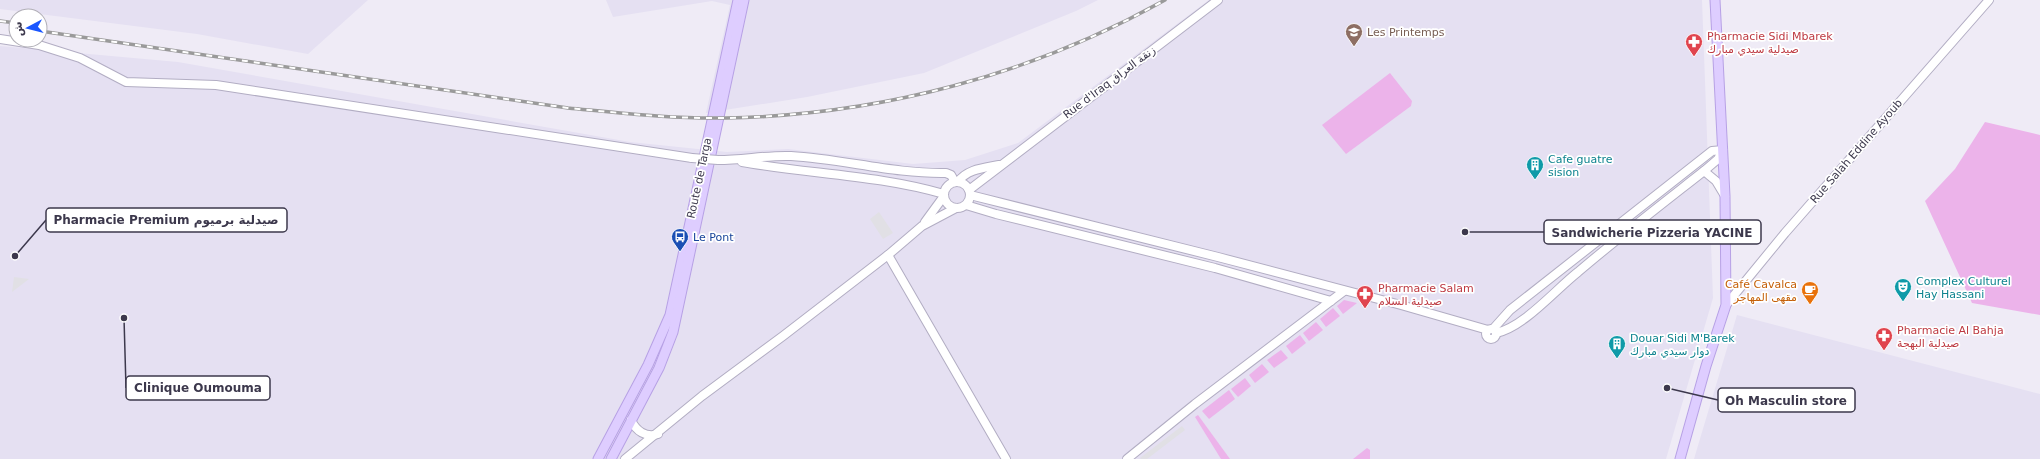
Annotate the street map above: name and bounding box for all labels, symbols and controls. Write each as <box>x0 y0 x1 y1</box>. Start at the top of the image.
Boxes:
north arrow <box>8 8 48 48</box>
text: ش <box>11 21 26 37</box>
school or university icon: Les Printemps <box>1344 22 1364 47</box>
place label: Les Printemps <box>1367 26 1445 39</box>
place label: Pharmacie Sidi Mbarek صيدلية سيدي مبارك <box>1707 30 1833 56</box>
pharmacy icon: Pharmacie Sidi Mbarek صيدلية سيدي مبارك <box>1684 32 1704 57</box>
street label: Rue d'Iraq زنقة العراق <box>1061 43 1158 121</box>
street label: Rue Salah Eddine Ayoub <box>1808 97 1905 206</box>
street label: Route de Targa <box>685 136 714 220</box>
place label: Cafe guatre sision <box>1548 153 1613 179</box>
building icon: Cafe guatre sision <box>1525 155 1545 180</box>
callout: Pharmacie Premium صيدلية برميوم <box>46 208 287 232</box>
text: Pharmacie Premium صيدلية برميوم <box>53 213 279 228</box>
callout: Sandwicherie Pizzeria YACINE <box>1544 220 1761 244</box>
text: Sandwicherie Pizzeria YACINE <box>1552 226 1752 240</box>
bus stop icon: Le Pont <box>670 227 690 252</box>
place label: Le Pont <box>693 231 734 244</box>
place label: Complex Culturel Hay Hassani <box>1916 275 2011 301</box>
theatre icon: Complex Culturel Hay Hassani <box>1893 277 1913 302</box>
place label: Café Cavalca مقهى المهاجر <box>1725 278 1797 304</box>
cafe icon: Café Cavalca مقهى المهاجر <box>1800 280 1820 305</box>
place label: Pharmacie Salam صيدلية السلام <box>1378 282 1474 308</box>
pharmacy icon: Pharmacie Salam صيدلية السلام <box>1355 284 1375 309</box>
place label: Pharmacie Al Bahja صيدلية البهجة <box>1897 324 2004 350</box>
pharmacy icon: Pharmacie Al Bahja صيدلية البهجة <box>1874 326 1894 351</box>
place label: Douar Sidi M'Barek دوار سيدي مبارك <box>1630 332 1735 358</box>
building icon: Douar Sidi M'Barek دوار سيدي مبارك <box>1607 334 1627 359</box>
callout: Clinique Oumouma <box>126 376 270 400</box>
text: Clinique Oumouma <box>134 381 262 395</box>
callout: Oh Masculin store <box>1718 388 1855 412</box>
text: Oh Masculin store <box>1725 394 1847 408</box>

